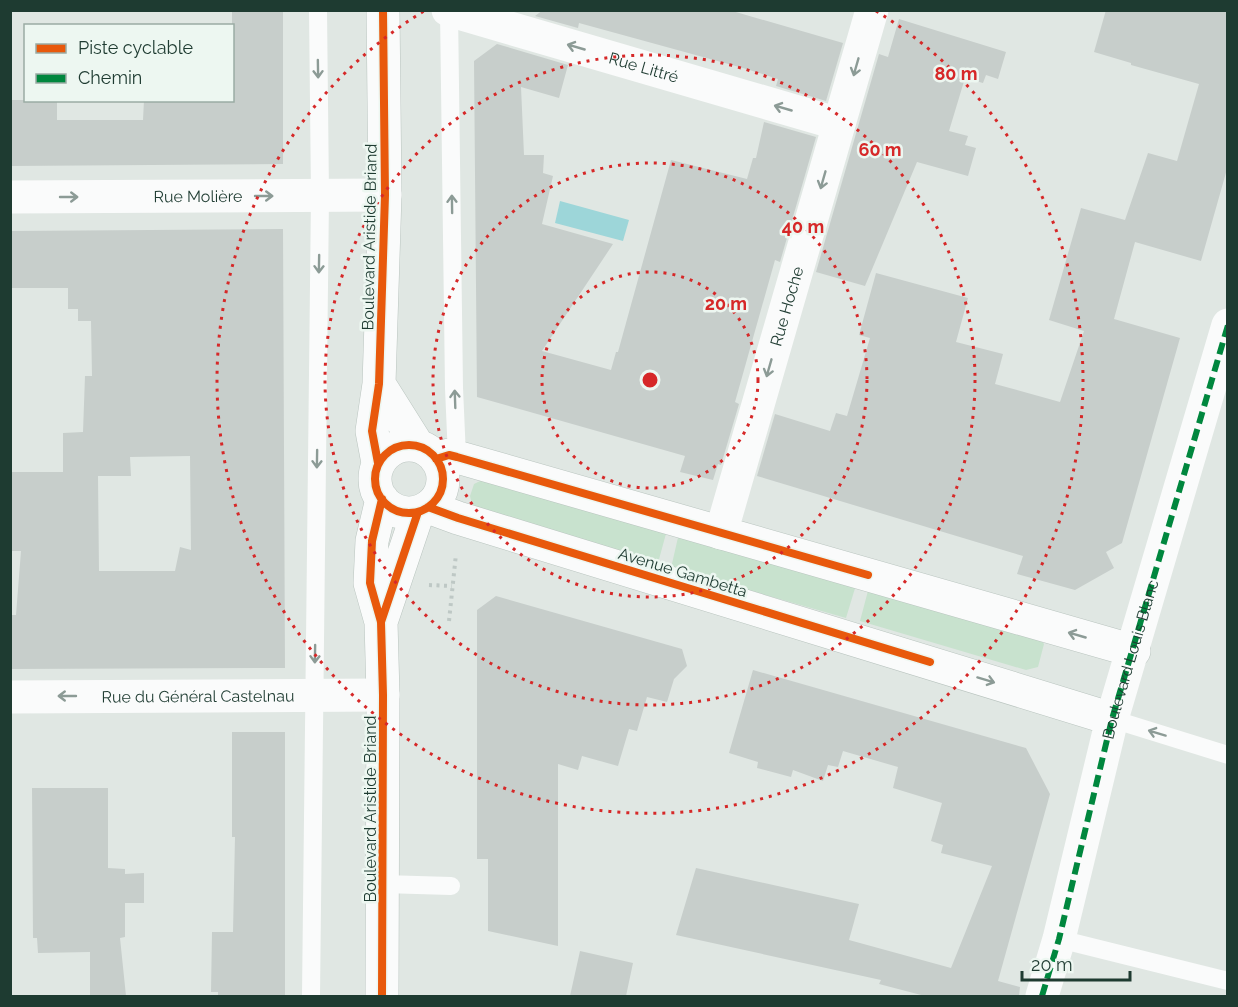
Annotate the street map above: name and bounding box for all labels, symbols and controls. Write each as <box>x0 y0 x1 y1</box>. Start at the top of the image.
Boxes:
legend <box>24 24 234 102</box>
text: Piste cyclable <box>78 37 194 58</box>
one-way arrow <box>567 41 586 53</box>
street label: Rue Littré <box>607 48 681 87</box>
one-way arrow <box>850 57 861 76</box>
one-way arrow <box>313 58 324 78</box>
text: 80 m <box>934 63 978 84</box>
text: Chemin <box>78 67 142 88</box>
one-way arrow <box>774 102 793 113</box>
text: 60 m <box>858 139 902 160</box>
street label: Boulevard Aristide Briand <box>358 143 381 331</box>
one-way arrow <box>817 170 828 189</box>
street label: Rue Molière <box>154 187 242 206</box>
one-way arrow <box>253 190 273 202</box>
one-way arrow <box>58 191 78 203</box>
one-way arrow <box>446 195 458 215</box>
text: 40 m <box>782 216 824 237</box>
one-way arrow <box>314 253 325 273</box>
street label: Rue Hoche <box>766 264 807 348</box>
text: 20 m <box>705 293 747 314</box>
one-way arrow <box>763 358 774 377</box>
centre of rings <box>640 370 660 390</box>
one-way arrow <box>449 390 460 410</box>
one-way arrow <box>311 448 323 468</box>
street label: Avenue Gambetta <box>616 544 750 601</box>
street label: Boulevard Louis Blanc <box>1098 577 1163 741</box>
one-way arrow <box>1068 629 1087 640</box>
one-way arrow <box>309 643 321 663</box>
one-way arrow <box>976 675 995 686</box>
street label: Rue du Général Castelnau <box>102 686 294 707</box>
one-way arrow <box>58 690 78 702</box>
street label: Boulevard Aristide Briand <box>361 716 380 902</box>
one-way arrow <box>1148 727 1167 738</box>
scale bar <box>1022 944 1130 982</box>
text: 20 m <box>1031 954 1073 975</box>

